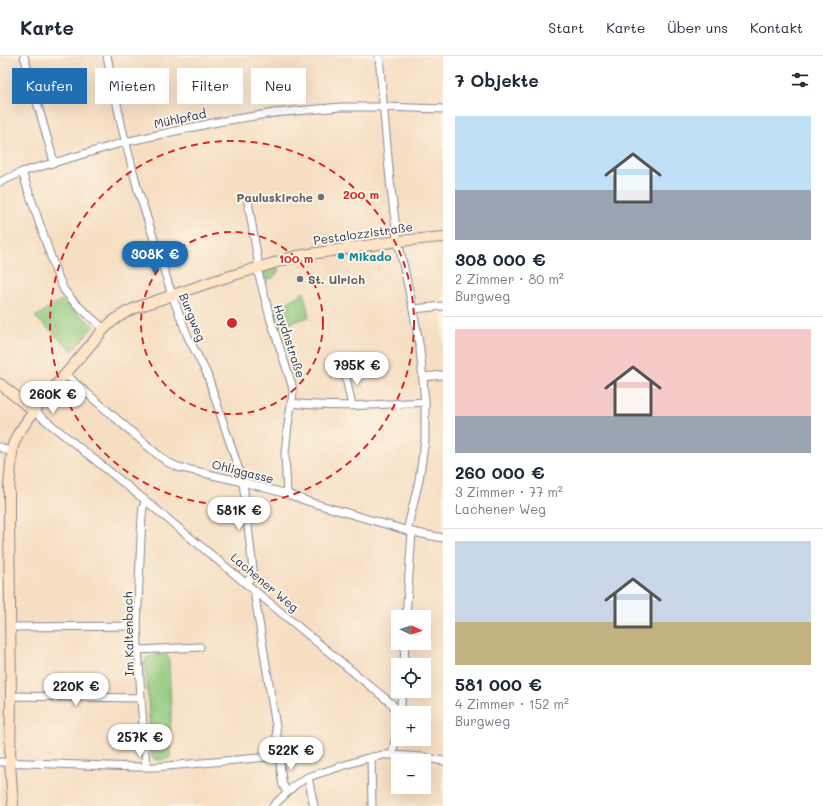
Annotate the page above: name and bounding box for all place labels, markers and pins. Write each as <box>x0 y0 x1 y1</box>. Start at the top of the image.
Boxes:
place label: Pauluskirche <box>236 189 313 205</box>
marker: Pauluskirche <box>316 192 326 202</box>
pin: 308K € <box>122 241 188 275</box>
place label: Mikado <box>349 248 391 264</box>
marker: Mikado <box>336 251 346 261</box>
place label: St. Ulrich <box>308 271 365 287</box>
marker: St. Ulrich <box>295 274 305 284</box>
centre of rings <box>225 316 239 330</box>
pin: 795K € <box>324 352 390 386</box>
pin: 260K € <box>20 381 86 415</box>
pin: 581K € <box>206 497 272 531</box>
pin: 220K € <box>43 673 109 707</box>
pin: 257K € <box>107 724 173 758</box>
pin: 522K € <box>258 737 324 771</box>

